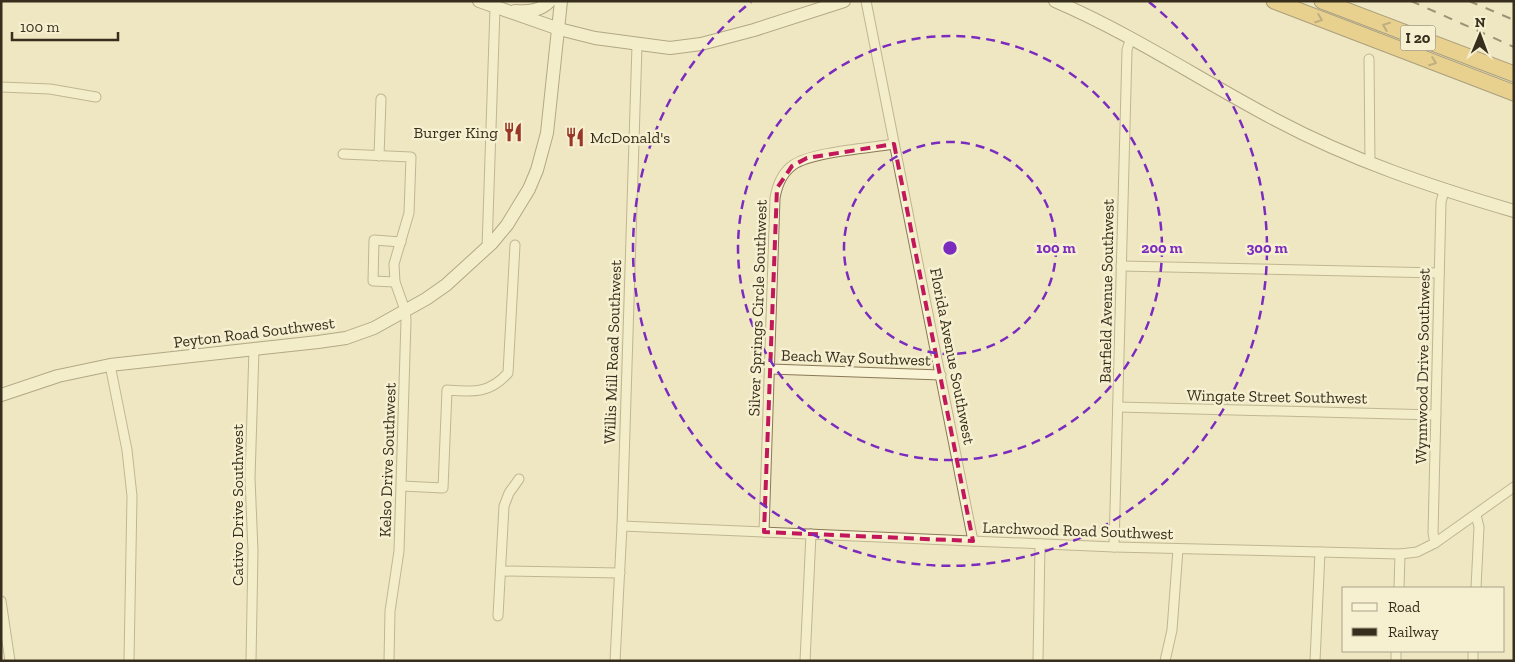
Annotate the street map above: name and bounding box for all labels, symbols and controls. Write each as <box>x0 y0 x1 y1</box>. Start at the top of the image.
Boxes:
scale bar <box>12 10 119 42</box>
north arrow <box>1455 10 1505 60</box>
one-way arrow <box>1315 13 1323 23</box>
text: N <box>1475 14 1486 31</box>
text: 100 m <box>20 18 59 36</box>
one-way arrow <box>1382 21 1391 32</box>
road number: I 20 <box>1400 26 1436 50</box>
one-way arrow <box>1428 56 1437 66</box>
restaurant icon: Burger King <box>502 121 524 143</box>
place label: Burger King <box>414 123 498 142</box>
restaurant icon: McDonald's <box>564 126 586 148</box>
place label: McDonald's <box>590 128 670 147</box>
street label: Silver Springs Circle Southwest <box>744 199 771 417</box>
street label: Barfield Avenue Southwest <box>1095 199 1118 383</box>
centre of rings <box>941 239 959 257</box>
text: 100 m <box>1036 239 1076 257</box>
text: 200 m <box>1141 239 1183 257</box>
text: 300 m <box>1246 239 1288 257</box>
street label: Willis Mill Road Southwest <box>600 259 625 444</box>
street label: Florida Avenue Southwest <box>926 266 979 446</box>
street label: Wynnwood Drive Southwest <box>1411 268 1434 464</box>
street label: Peyton Road Southwest <box>172 313 336 352</box>
street label: Beach Way Southwest <box>781 345 931 370</box>
street label: Kelso Drive Southwest <box>375 382 400 538</box>
street label: Wingate Street Southwest <box>1187 385 1367 408</box>
street label: Cativo Drive Southwest <box>228 424 247 586</box>
street label: Larchwood Road Southwest <box>982 518 1174 543</box>
legend <box>1342 587 1505 652</box>
text: Road <box>1388 598 1421 616</box>
text: Railway <box>1388 623 1439 641</box>

